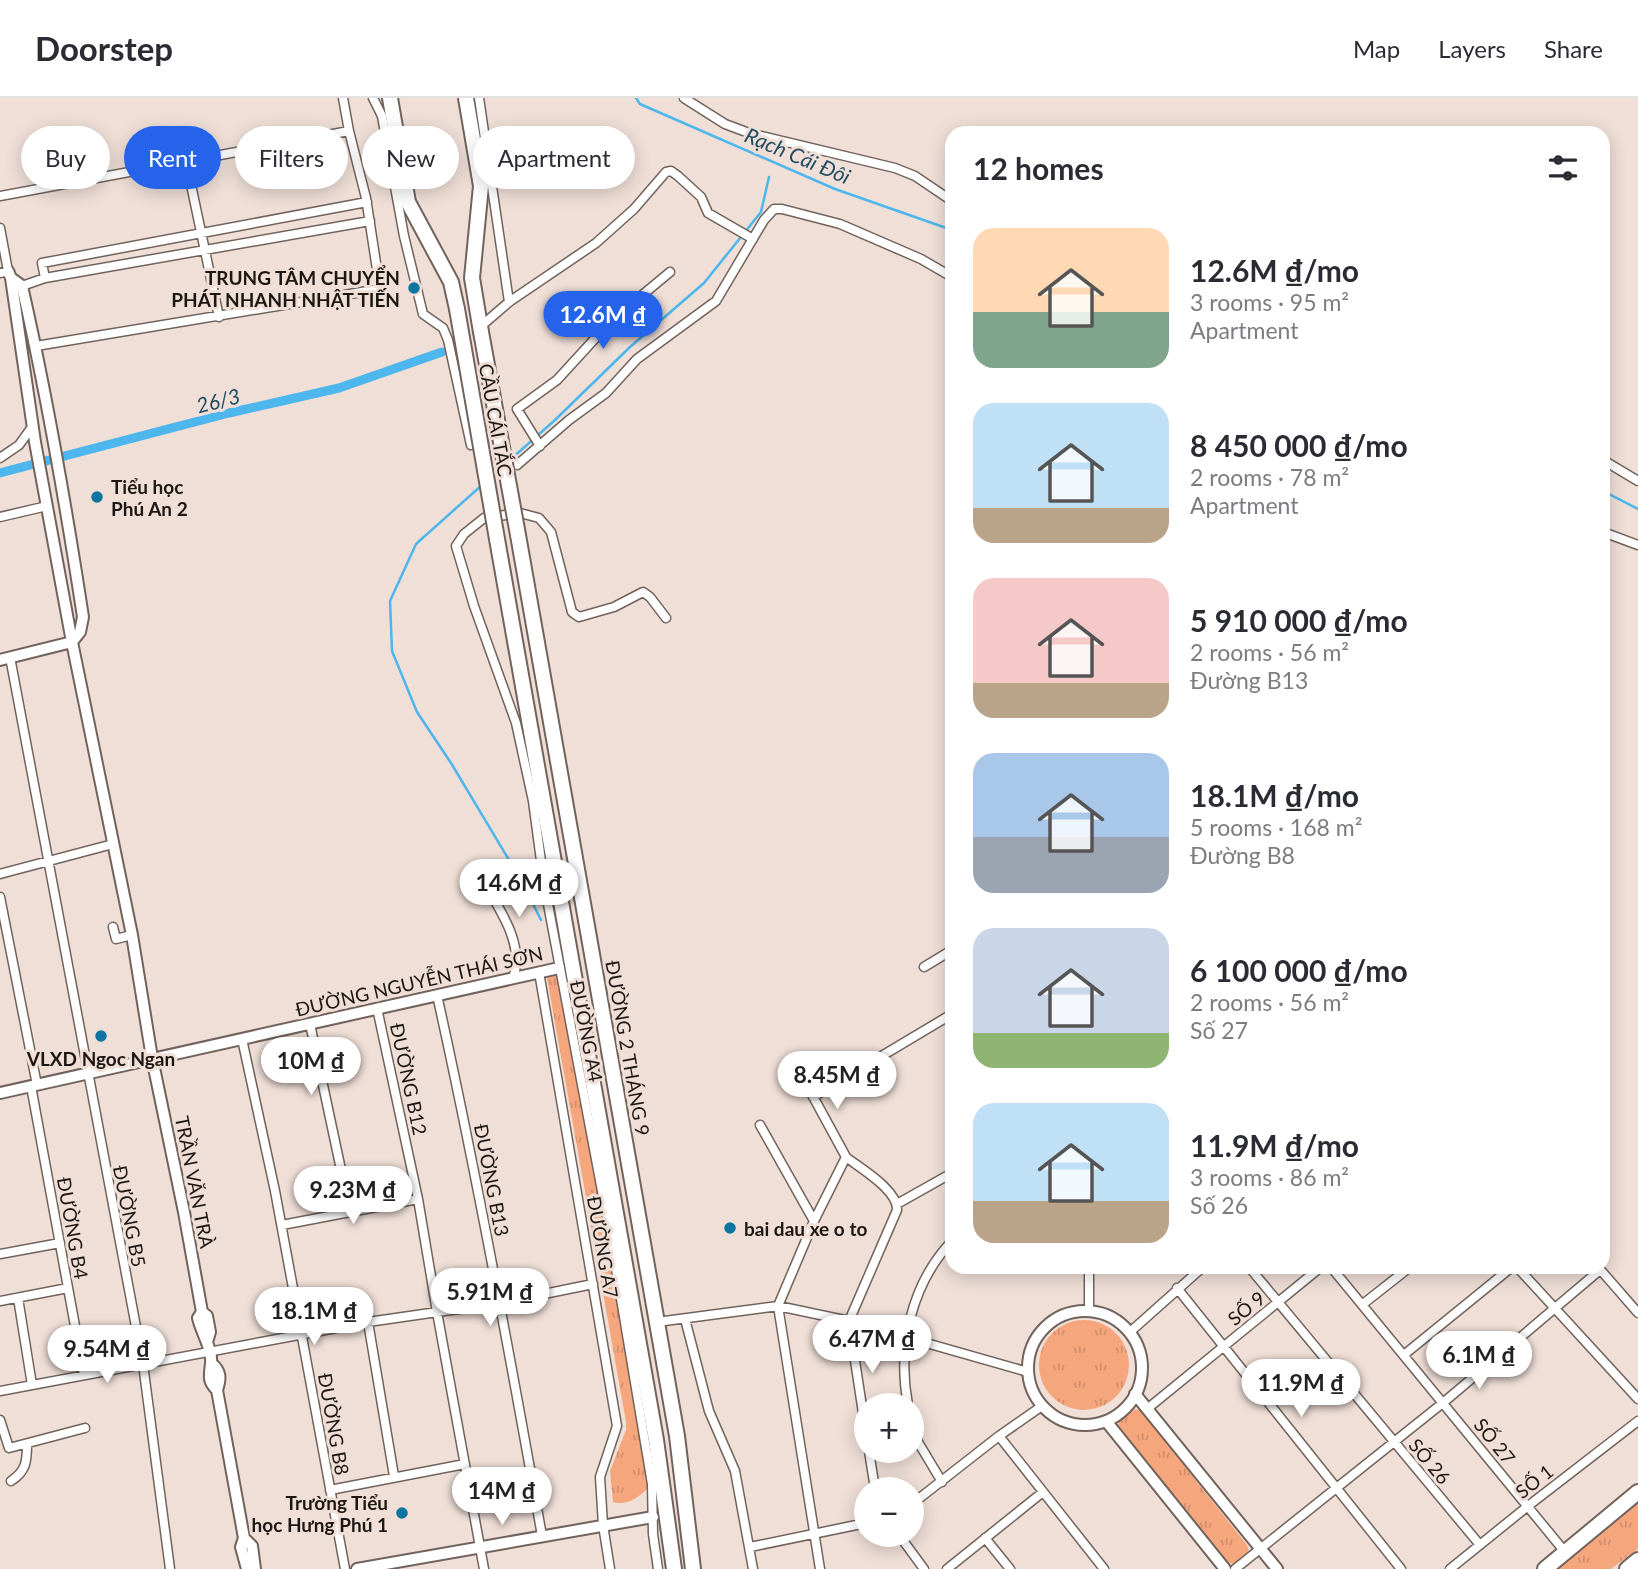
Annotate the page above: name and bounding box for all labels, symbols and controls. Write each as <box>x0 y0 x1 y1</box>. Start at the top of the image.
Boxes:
text: Doorstep <box>35 28 173 68</box>
text: Map <box>1353 34 1400 63</box>
text: Layers <box>1438 34 1506 63</box>
text: Share <box>1544 34 1603 63</box>
water label: Rạch Cái Đôi <box>741 122 855 188</box>
chip: Buy <box>21 126 110 189</box>
chip: Rent <box>124 126 221 189</box>
chip: Filters <box>235 126 348 189</box>
chip: New <box>362 126 459 189</box>
chip: Apartment <box>473 126 635 189</box>
icon: filters <box>1544 149 1582 187</box>
text: 12 homes <box>973 150 1104 186</box>
text: 12.6M ₫/mo <box>1190 252 1359 288</box>
icon: home <box>1029 256 1113 340</box>
place label: TRUNG TÂM CHUYỂN PHÁT NHANH NHẬT TIẾN <box>171 265 400 311</box>
marker: TRUNG TÂM CHUYỂN PHÁT NHANH NHẬT TIẾN <box>406 280 422 296</box>
text: 3 rooms · 95 m² <box>1190 288 1349 316</box>
pin: 12.6M ₫ <box>538 292 668 351</box>
text: 12.6M ₫ <box>559 300 647 328</box>
text: Apartment <box>1190 316 1298 344</box>
street label: CẦU CÁI TẮC <box>475 362 518 479</box>
water label: 26/3 <box>193 383 243 417</box>
text: 8 450 000 ₫/mo <box>1190 427 1408 463</box>
icon: home <box>1029 431 1113 515</box>
text: 2 rooms · 78 m² <box>1190 463 1349 491</box>
place label: Tiểu học Phú An 2 <box>111 475 188 520</box>
marker: Tiểu học Phú An 2 <box>89 489 105 505</box>
text: Apartment <box>1190 491 1298 519</box>
text: 5 910 000 ₫/mo <box>1190 602 1408 638</box>
icon: home <box>1029 606 1113 690</box>
text: 2 rooms · 56 m² <box>1190 638 1349 666</box>
text: Đường B13 <box>1190 666 1308 694</box>
text: 18.1M ₫/mo <box>1190 777 1359 813</box>
icon: home <box>1029 781 1113 865</box>
text: 5 rooms · 168 m² <box>1190 813 1362 841</box>
text: Đường B8 <box>1190 841 1295 869</box>
pin: 14.6M ₫ <box>454 860 584 919</box>
text: 14.6M ₫ <box>475 868 563 896</box>
street label: ĐƯỜNG NGUYỄN THÁI SƠN <box>293 940 545 1021</box>
text: 6 100 000 ₫/mo <box>1190 952 1408 988</box>
icon: home <box>1029 956 1113 1040</box>
street label: ĐƯỜNG 2 THÁNG 9 <box>601 958 655 1138</box>
street label: ĐƯỜNG A4 <box>566 978 608 1084</box>
text: 2 rooms · 56 m² <box>1190 988 1349 1016</box>
text: Số 27 <box>1190 1016 1248 1044</box>
street label: ĐƯỜNG B12 <box>386 1021 432 1137</box>
marker: VLXD Ngoc Ngan <box>93 1028 109 1044</box>
pin: 10M ₫ <box>262 1038 360 1097</box>
text: 10M ₫ <box>277 1046 345 1074</box>
place label: VLXD Ngoc Ngan <box>26 1047 175 1070</box>
pin: 8.45M ₫ <box>772 1052 902 1111</box>
text: 8.45M ₫ <box>793 1060 881 1088</box>
street label: TRẦN VĂN TRÀ <box>171 1114 219 1250</box>
street label: ĐƯỜNG B13 <box>470 1122 514 1238</box>
text: 11.9M ₫/mo <box>1190 1127 1359 1163</box>
icon: home <box>1029 1131 1113 1215</box>
street label: ĐƯỜNG B5 <box>109 1163 151 1269</box>
text: 3 rooms · 86 m² <box>1190 1163 1349 1191</box>
pin: 9.23M ₫ <box>288 1166 418 1226</box>
street label: ĐƯỜNG B4 <box>53 1175 93 1281</box>
text: 9.23M ₫ <box>309 1175 397 1203</box>
text: Số 26 <box>1190 1191 1248 1219</box>
street label: ĐƯỜNG A7 <box>583 1194 623 1300</box>
place label: bai dau xe o to <box>744 1217 867 1240</box>
marker: bai dau xe o to <box>722 1220 738 1236</box>
pin: 5.91M ₫ <box>425 1268 555 1328</box>
text: 5.91M ₫ <box>446 1277 534 1305</box>
street label: SỐ 9 <box>1223 1286 1269 1330</box>
pin: 18.1M ₫ <box>249 1288 379 1347</box>
text: 18.1M ₫ <box>270 1296 358 1324</box>
pin: 6.47M ₫ <box>807 1316 937 1375</box>
text: 6.47M ₫ <box>828 1324 916 1352</box>
pin: 9.54M ₫ <box>42 1326 172 1385</box>
pin: 6.1M ₫ <box>1422 1332 1536 1391</box>
text: 9.54M ₫ <box>63 1334 151 1362</box>
text: 6.1M ₫ <box>1442 1340 1516 1368</box>
pin: 11.9M ₫ <box>1236 1360 1366 1419</box>
text: 11.9M ₫ <box>1257 1368 1345 1396</box>
street label: ĐƯỜNG B8 <box>314 1371 354 1477</box>
map controls <box>854 1393 924 1547</box>
button: + <box>854 1393 924 1463</box>
street label: SỐ 27 <box>1470 1413 1520 1469</box>
street label: SỐ 26 <box>1404 1434 1456 1488</box>
street label: SỐ 1 <box>1511 1459 1557 1503</box>
pin: 14M ₫ <box>453 1468 551 1527</box>
text: 14M ₫ <box>468 1476 536 1504</box>
button: − <box>854 1477 924 1547</box>
place label: Trường Tiểu học Hưng Phú 1 <box>252 1491 388 1536</box>
marker: Trường Tiểu học Hưng Phú 1 <box>394 1505 410 1521</box>

